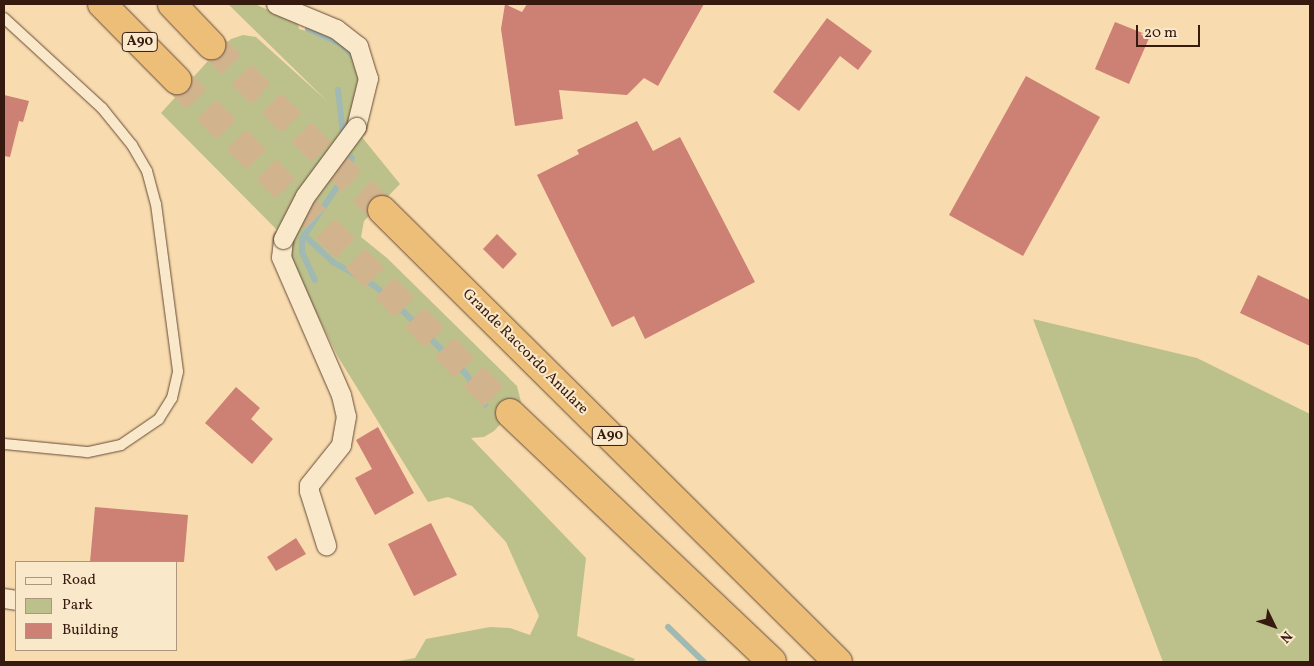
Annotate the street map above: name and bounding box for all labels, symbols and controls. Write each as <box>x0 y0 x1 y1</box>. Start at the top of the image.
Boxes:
scale bar <box>1139 15 1203 47</box>
text: 20 m <box>1144 23 1177 44</box>
road number: A90 <box>121 31 159 54</box>
street label: Grande Raccordo Anulare <box>458 285 592 419</box>
road number: A90 <box>591 424 629 448</box>
legend <box>15 561 178 651</box>
text: Road <box>62 570 96 591</box>
text: Park <box>62 595 93 616</box>
north arrow <box>1249 601 1299 651</box>
text: Building <box>62 620 118 641</box>
text: N <box>1275 626 1296 647</box>

